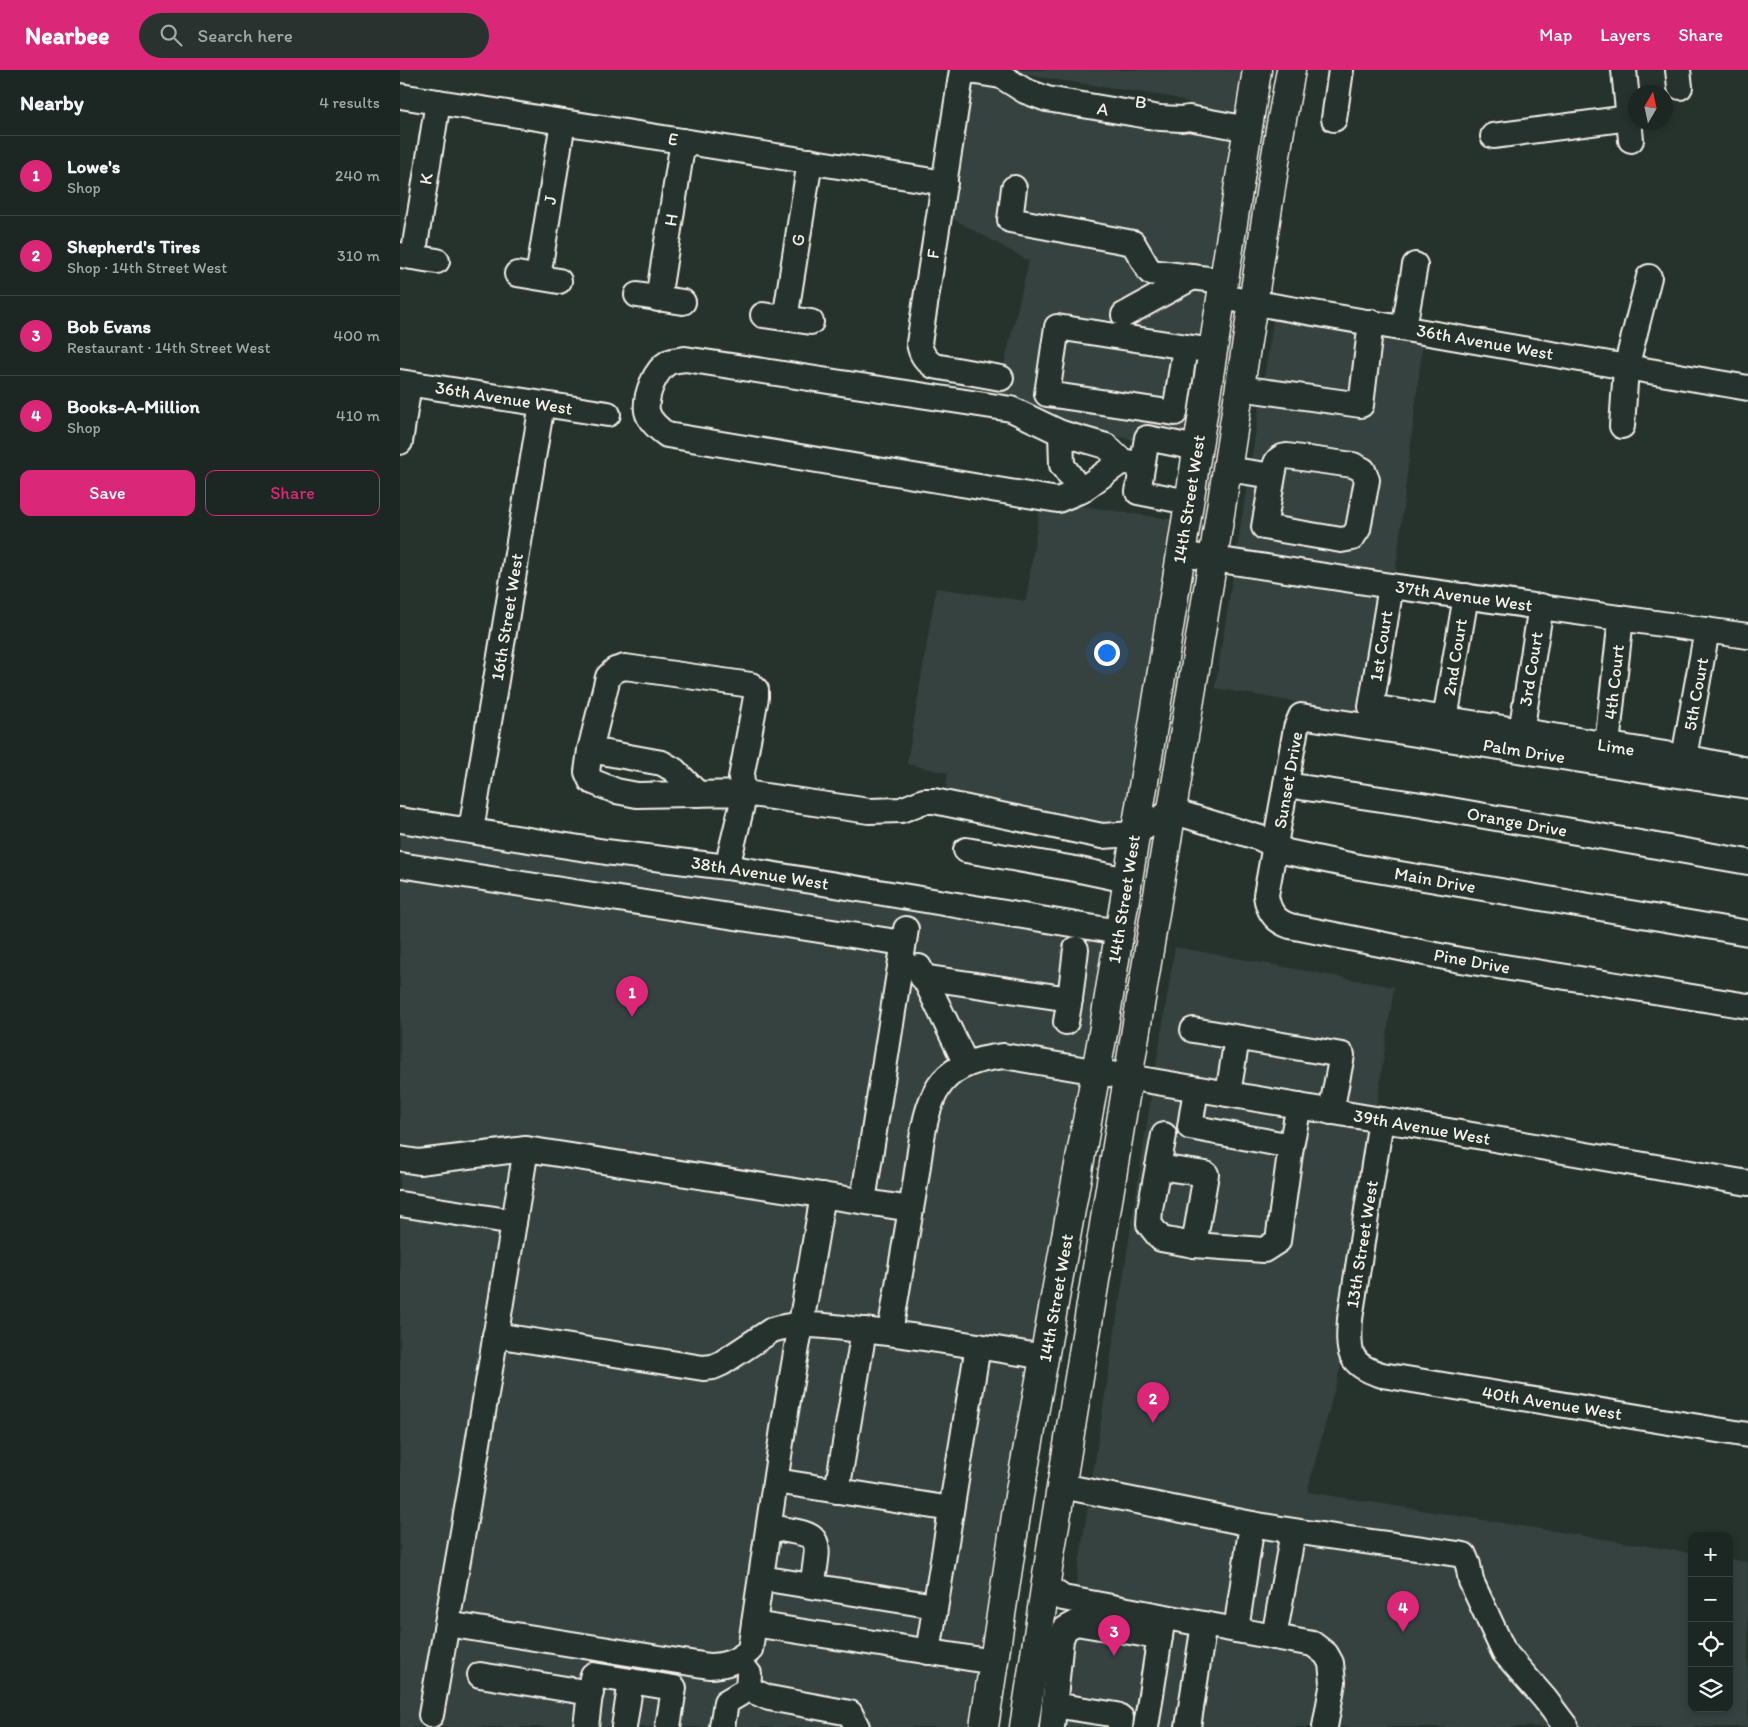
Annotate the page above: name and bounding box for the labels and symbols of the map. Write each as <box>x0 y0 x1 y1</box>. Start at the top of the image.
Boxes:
north arrow <box>1628 85 1673 130</box>
street label: B <box>1134 90 1148 114</box>
street label: A <box>1096 97 1111 121</box>
street label: E <box>666 127 680 151</box>
street label: K <box>414 171 438 186</box>
street label: J <box>538 194 562 206</box>
street label: H <box>659 212 683 228</box>
street label: G <box>786 232 810 248</box>
street label: F <box>921 247 945 260</box>
street label: 36th Avenue West <box>1415 319 1555 365</box>
street label: 36th Avenue West <box>434 376 574 420</box>
street label: 14th Street West <box>1168 433 1210 565</box>
street label: 16th Street West <box>486 551 528 682</box>
street label: 37th Avenue West <box>1394 575 1534 617</box>
street label: 1st Court <box>1365 609 1398 683</box>
street label: 2nd Court <box>1438 617 1472 697</box>
street label: 3rd Court <box>1514 630 1548 708</box>
your location <box>1094 640 1120 666</box>
street label: 4th Court <box>1599 643 1629 721</box>
street label: 5th Court <box>1679 655 1713 732</box>
street label: Sunset Drive <box>1269 730 1307 830</box>
street label: Lime <box>1596 733 1636 761</box>
street label: Palm Drive <box>1481 734 1567 768</box>
street label: Orange Drive <box>1465 802 1569 842</box>
street label: 14th Street West <box>1103 833 1145 965</box>
street label: 38th Avenue West <box>690 851 831 895</box>
street label: Main Drive <box>1393 862 1477 898</box>
street label: Pine Drive <box>1432 943 1512 979</box>
pin: 1 <box>616 976 648 1017</box>
street label: 39th Avenue West <box>1352 1104 1492 1150</box>
street label: 13th Street West <box>1341 1178 1383 1309</box>
street label: 14th Street West <box>1034 1232 1078 1364</box>
street label: 40th Avenue West <box>1481 1381 1624 1425</box>
pin: 2 <box>1137 1382 1169 1423</box>
pin: 4 <box>1387 1591 1419 1632</box>
pin: 3 <box>1098 1615 1130 1656</box>

